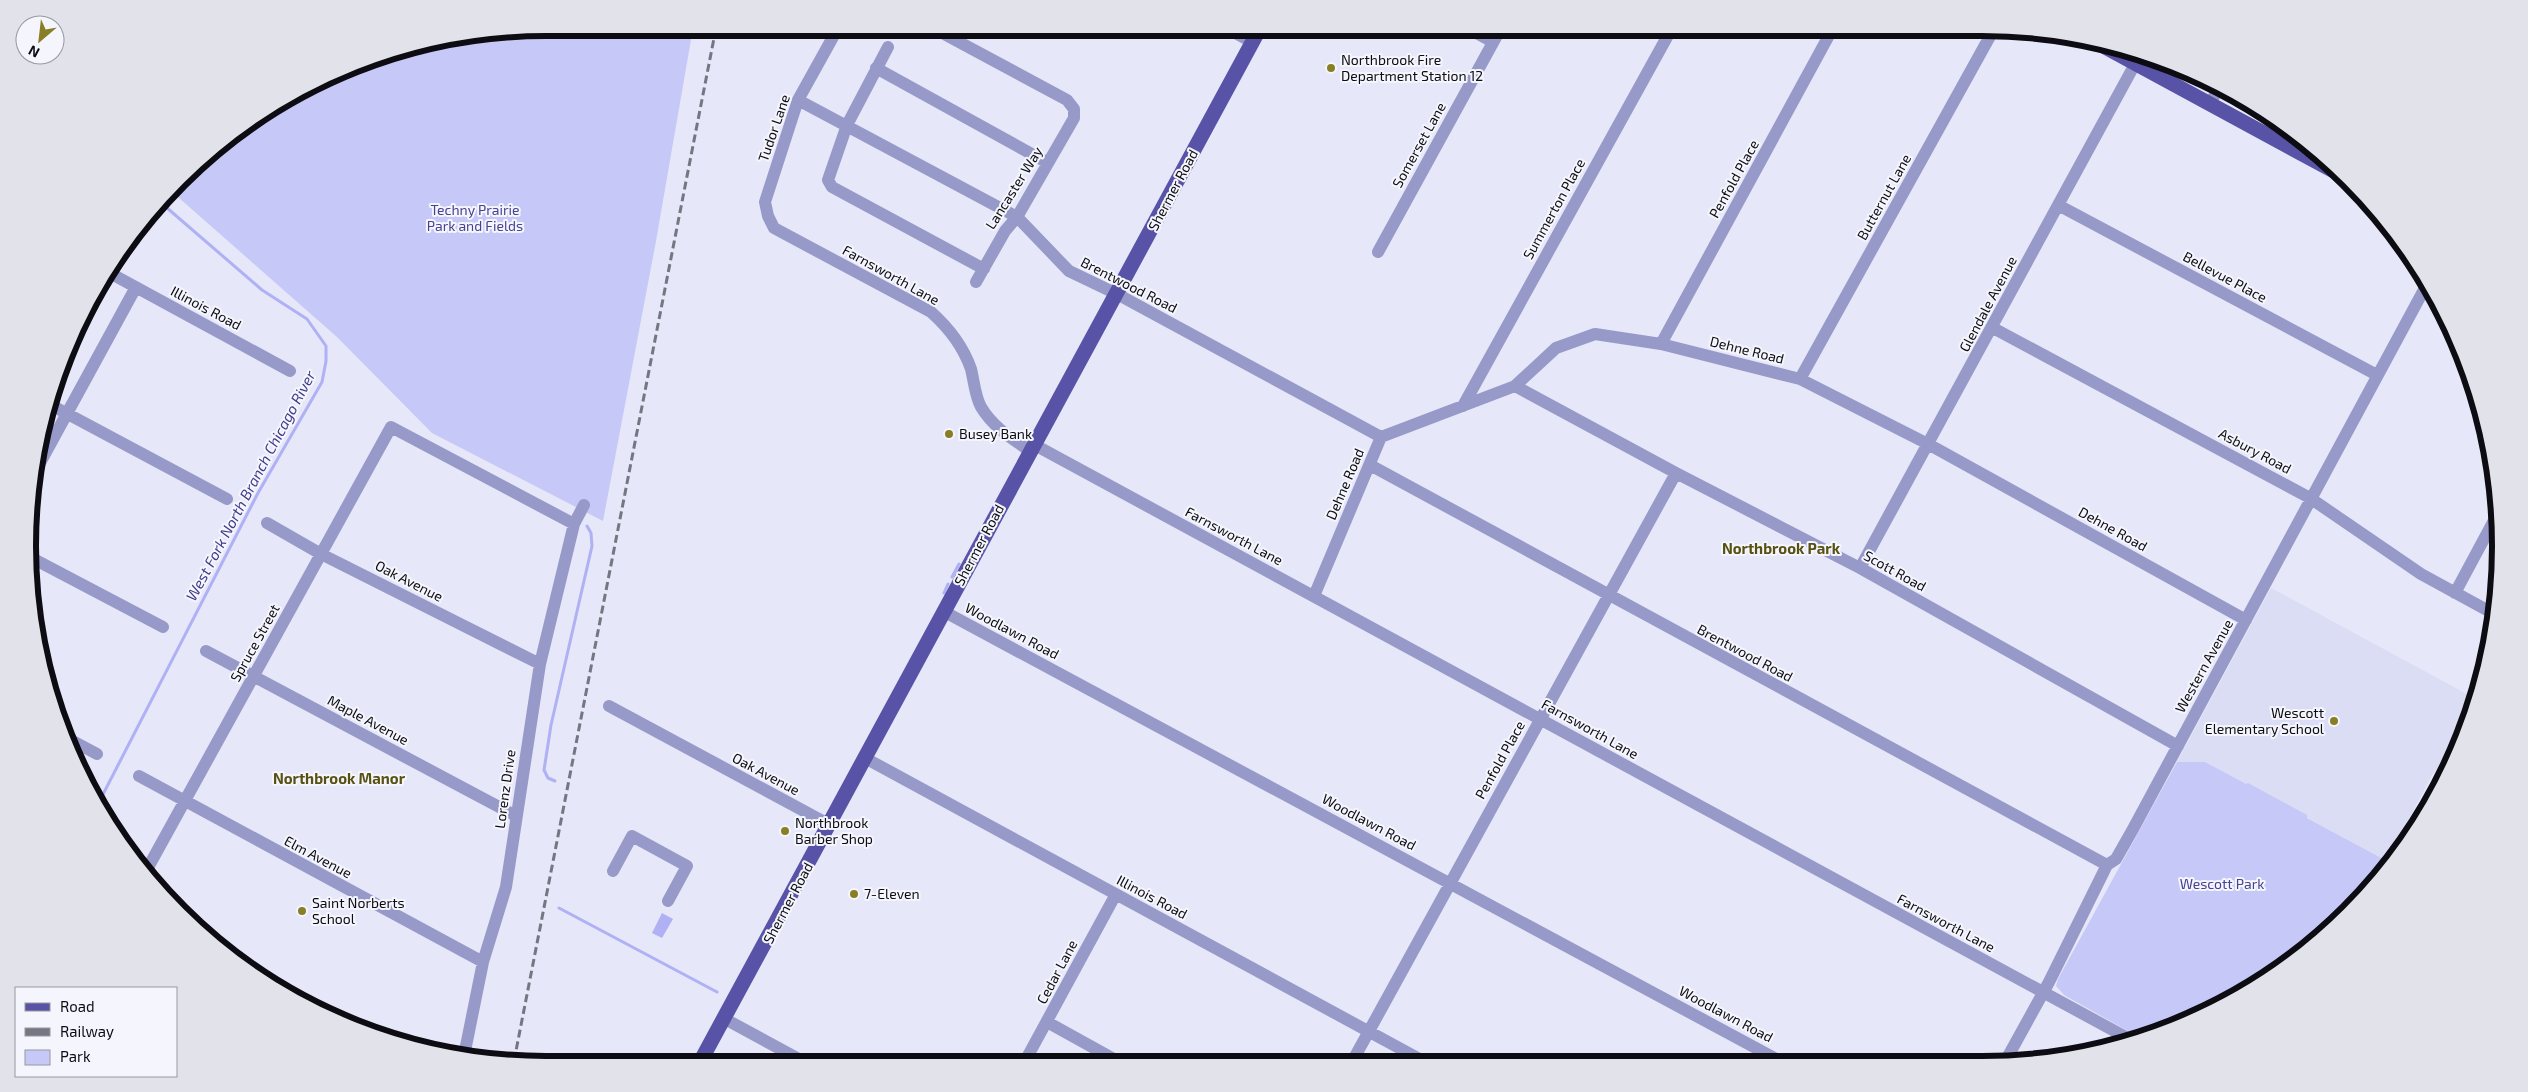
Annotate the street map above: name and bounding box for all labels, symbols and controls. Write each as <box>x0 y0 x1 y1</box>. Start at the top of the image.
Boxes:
north arrow <box>15 15 65 65</box>
text: N <box>25 42 42 62</box>
place label: Northbrook Fire Department Station 12 <box>1341 51 1483 84</box>
marker: Northbrook Fire Department Station 12 <box>1325 62 1337 74</box>
street label: Tudor Lane <box>754 92 793 164</box>
street label: Somerset Lane <box>1388 99 1449 190</box>
street label: Penfold Place <box>1705 137 1762 221</box>
street label: Lancaster Way <box>981 143 1046 232</box>
street label: Shermer Road <box>1144 146 1201 233</box>
street label: Butternut Lane <box>1853 151 1914 243</box>
street label: Summerton Place <box>1519 155 1588 262</box>
park label: Techny Prairie Park and Fields <box>427 201 523 234</box>
street label: Farnsworth Lane <box>840 241 943 308</box>
street label: Bellevue Place <box>2180 247 2270 306</box>
street label: Brentwood Road <box>1078 253 1180 316</box>
street label: Glendale Avenue <box>1955 253 2020 354</box>
street label: Illinois Road <box>168 282 244 333</box>
street label: Dehne Road <box>1708 332 1786 367</box>
water label: West Fork North Branch Chicago River <box>182 366 319 604</box>
street label: Asbury Road <box>2216 424 2294 477</box>
place label: Busey Bank <box>959 425 1032 442</box>
marker: Busey Bank <box>943 428 955 440</box>
street label: Dehne Road <box>1322 446 1367 522</box>
street label: Shermer Road <box>950 501 1007 588</box>
street label: Farnsworth Lane <box>1183 503 1286 568</box>
street label: Dehne Road <box>2076 503 2151 554</box>
district label: Northbrook Park <box>1722 539 1841 557</box>
street label: Scott Road <box>1861 547 1929 595</box>
street label: Oak Avenue <box>373 556 446 605</box>
street label: Woodlawn Road <box>962 599 1062 662</box>
street label: Spruce Street <box>226 601 283 684</box>
street label: Western Avenue <box>2171 616 2236 715</box>
street label: Brentwood Road <box>1694 620 1796 685</box>
street label: Maple Avenue <box>325 691 412 748</box>
street label: Farnsworth Lane <box>1539 695 1642 762</box>
place label: Wescott Elementary School <box>2205 704 2325 737</box>
marker: Wescott Elementary School <box>2328 715 2340 727</box>
street label: Penfold Place <box>1471 718 1528 802</box>
street label: Lorenz Drive <box>491 748 518 830</box>
street label: Oak Avenue <box>730 749 803 798</box>
district label: Northbrook Manor <box>273 769 406 787</box>
street label: Woodlawn Road <box>1319 790 1419 853</box>
place label: Northbrook Barber Shop <box>795 814 873 847</box>
marker: Northbrook Barber Shop <box>779 825 791 837</box>
street label: Elm Avenue <box>282 832 355 881</box>
street label: Shermer Road <box>759 859 816 946</box>
street label: Illinois Road <box>1114 871 1190 922</box>
park label: Wescott Park <box>2180 875 2264 892</box>
place label: 7-Eleven <box>864 885 920 902</box>
marker: 7-Eleven <box>848 888 860 900</box>
street label: Farnsworth Lane <box>1895 890 1998 955</box>
place label: Saint Norberts School <box>312 894 405 927</box>
marker: Saint Norberts School <box>296 905 308 917</box>
street label: Cedar Lane <box>1033 937 1081 1007</box>
street label: Woodlawn Road <box>1676 982 1776 1045</box>
legend <box>15 987 178 1077</box>
text: Road <box>60 997 95 1015</box>
text: Railway <box>60 1022 114 1040</box>
text: Park <box>60 1047 91 1065</box>

